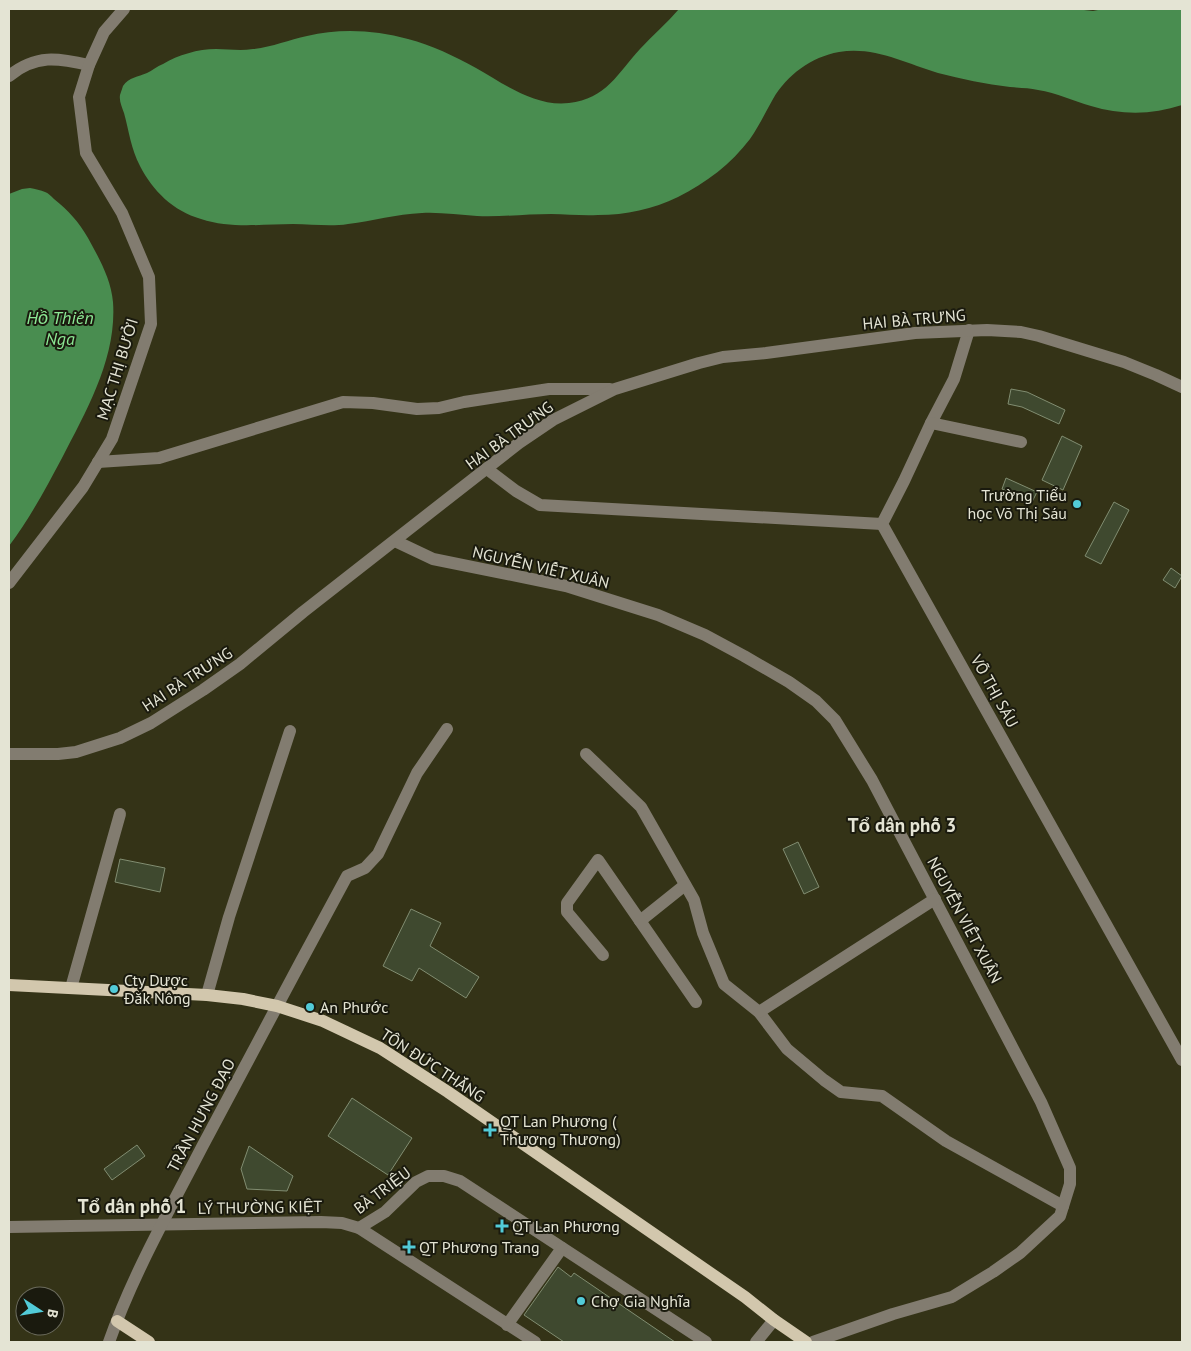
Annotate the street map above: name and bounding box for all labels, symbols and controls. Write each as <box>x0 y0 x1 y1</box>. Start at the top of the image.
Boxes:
street label: HAI BÀ TRƯNG <box>862 305 966 333</box>
water label: Hồ Thiên Nga <box>26 306 94 350</box>
street label: MẠC THỊ BƯỞI <box>92 316 142 422</box>
street label: HAI BÀ TRƯNG <box>461 396 557 474</box>
place label: Trường Tiểu học Võ Thị Sáu <box>968 485 1067 523</box>
marker: Trường Tiểu học Võ Thị Sáu <box>1071 498 1083 510</box>
street label: NGUYỄN VIẾT XUÂN <box>471 542 611 592</box>
street label: HAI BÀ TRƯNG <box>138 642 236 716</box>
street label: VÕ THỊ SÁU <box>966 650 1023 731</box>
district label: Tổ dân phố 3 <box>848 813 956 837</box>
street label: NGUYỄN VIẾT XUÂN <box>923 854 1007 986</box>
place label: Cty Dược Đăk Nông <box>123 970 191 1008</box>
marker: Cty Dược Đăk Nông <box>108 983 120 995</box>
place label: An Phước <box>320 997 389 1017</box>
marker: An Phước <box>304 1001 316 1013</box>
street label: TÔN ĐỨC THẮNG <box>377 1024 489 1106</box>
street label: TRẦN HƯNG ĐẠO <box>163 1055 239 1175</box>
place label: QT Lan Phương ( Thương Thương) <box>500 1111 621 1149</box>
marker: QT Lan Phương ( Thương Thương) <box>484 1124 496 1136</box>
street label: BÀ TRIỆU <box>350 1162 414 1218</box>
district label: Tổ dân phố 1 <box>78 1194 186 1218</box>
street label: LÝ THƯỜNG KIỆT <box>197 1196 323 1218</box>
place label: QT Lan Phương <box>512 1216 620 1236</box>
marker: QT Lan Phương <box>496 1220 508 1232</box>
place label: QT Phương Trang <box>419 1237 540 1257</box>
marker: QT Phương Trang <box>403 1241 415 1253</box>
north arrow <box>15 1286 65 1336</box>
place label: Chợ Gia Nghĩa <box>591 1291 690 1311</box>
marker: Chợ Gia Nghĩa <box>575 1295 587 1307</box>
text: B <box>43 1308 62 1320</box>

